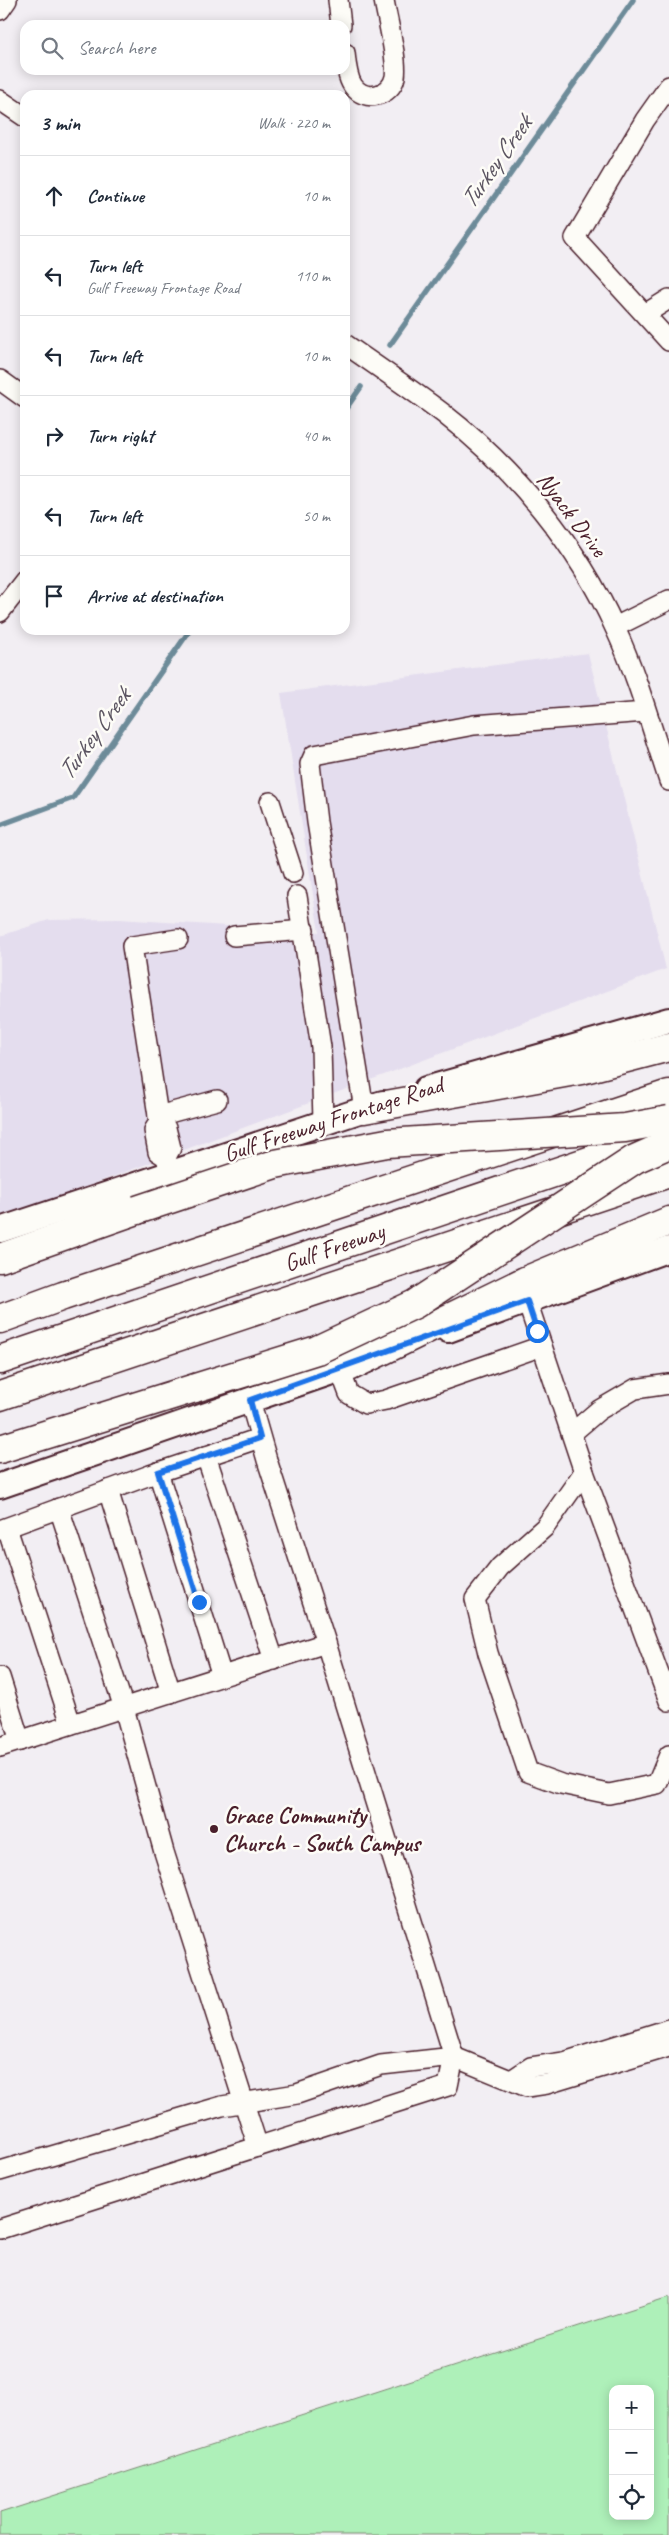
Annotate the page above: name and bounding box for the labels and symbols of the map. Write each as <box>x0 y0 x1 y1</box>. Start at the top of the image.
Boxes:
water label: Turkey Creek <box>453 106 542 214</box>
street label: Nyack Drive <box>530 466 615 564</box>
water label: Turkey Creek <box>50 679 140 786</box>
street label: Gulf Freeway Frontage Road <box>220 1068 450 1169</box>
street label: Gulf Freeway <box>280 1215 390 1278</box>
route start <box>526 1320 549 1343</box>
route end <box>188 1591 211 1614</box>
place label: Grace Community Church - South Campus <box>224 1800 423 1858</box>
marker: Grace Community Church - South Campus <box>208 1823 220 1835</box>

